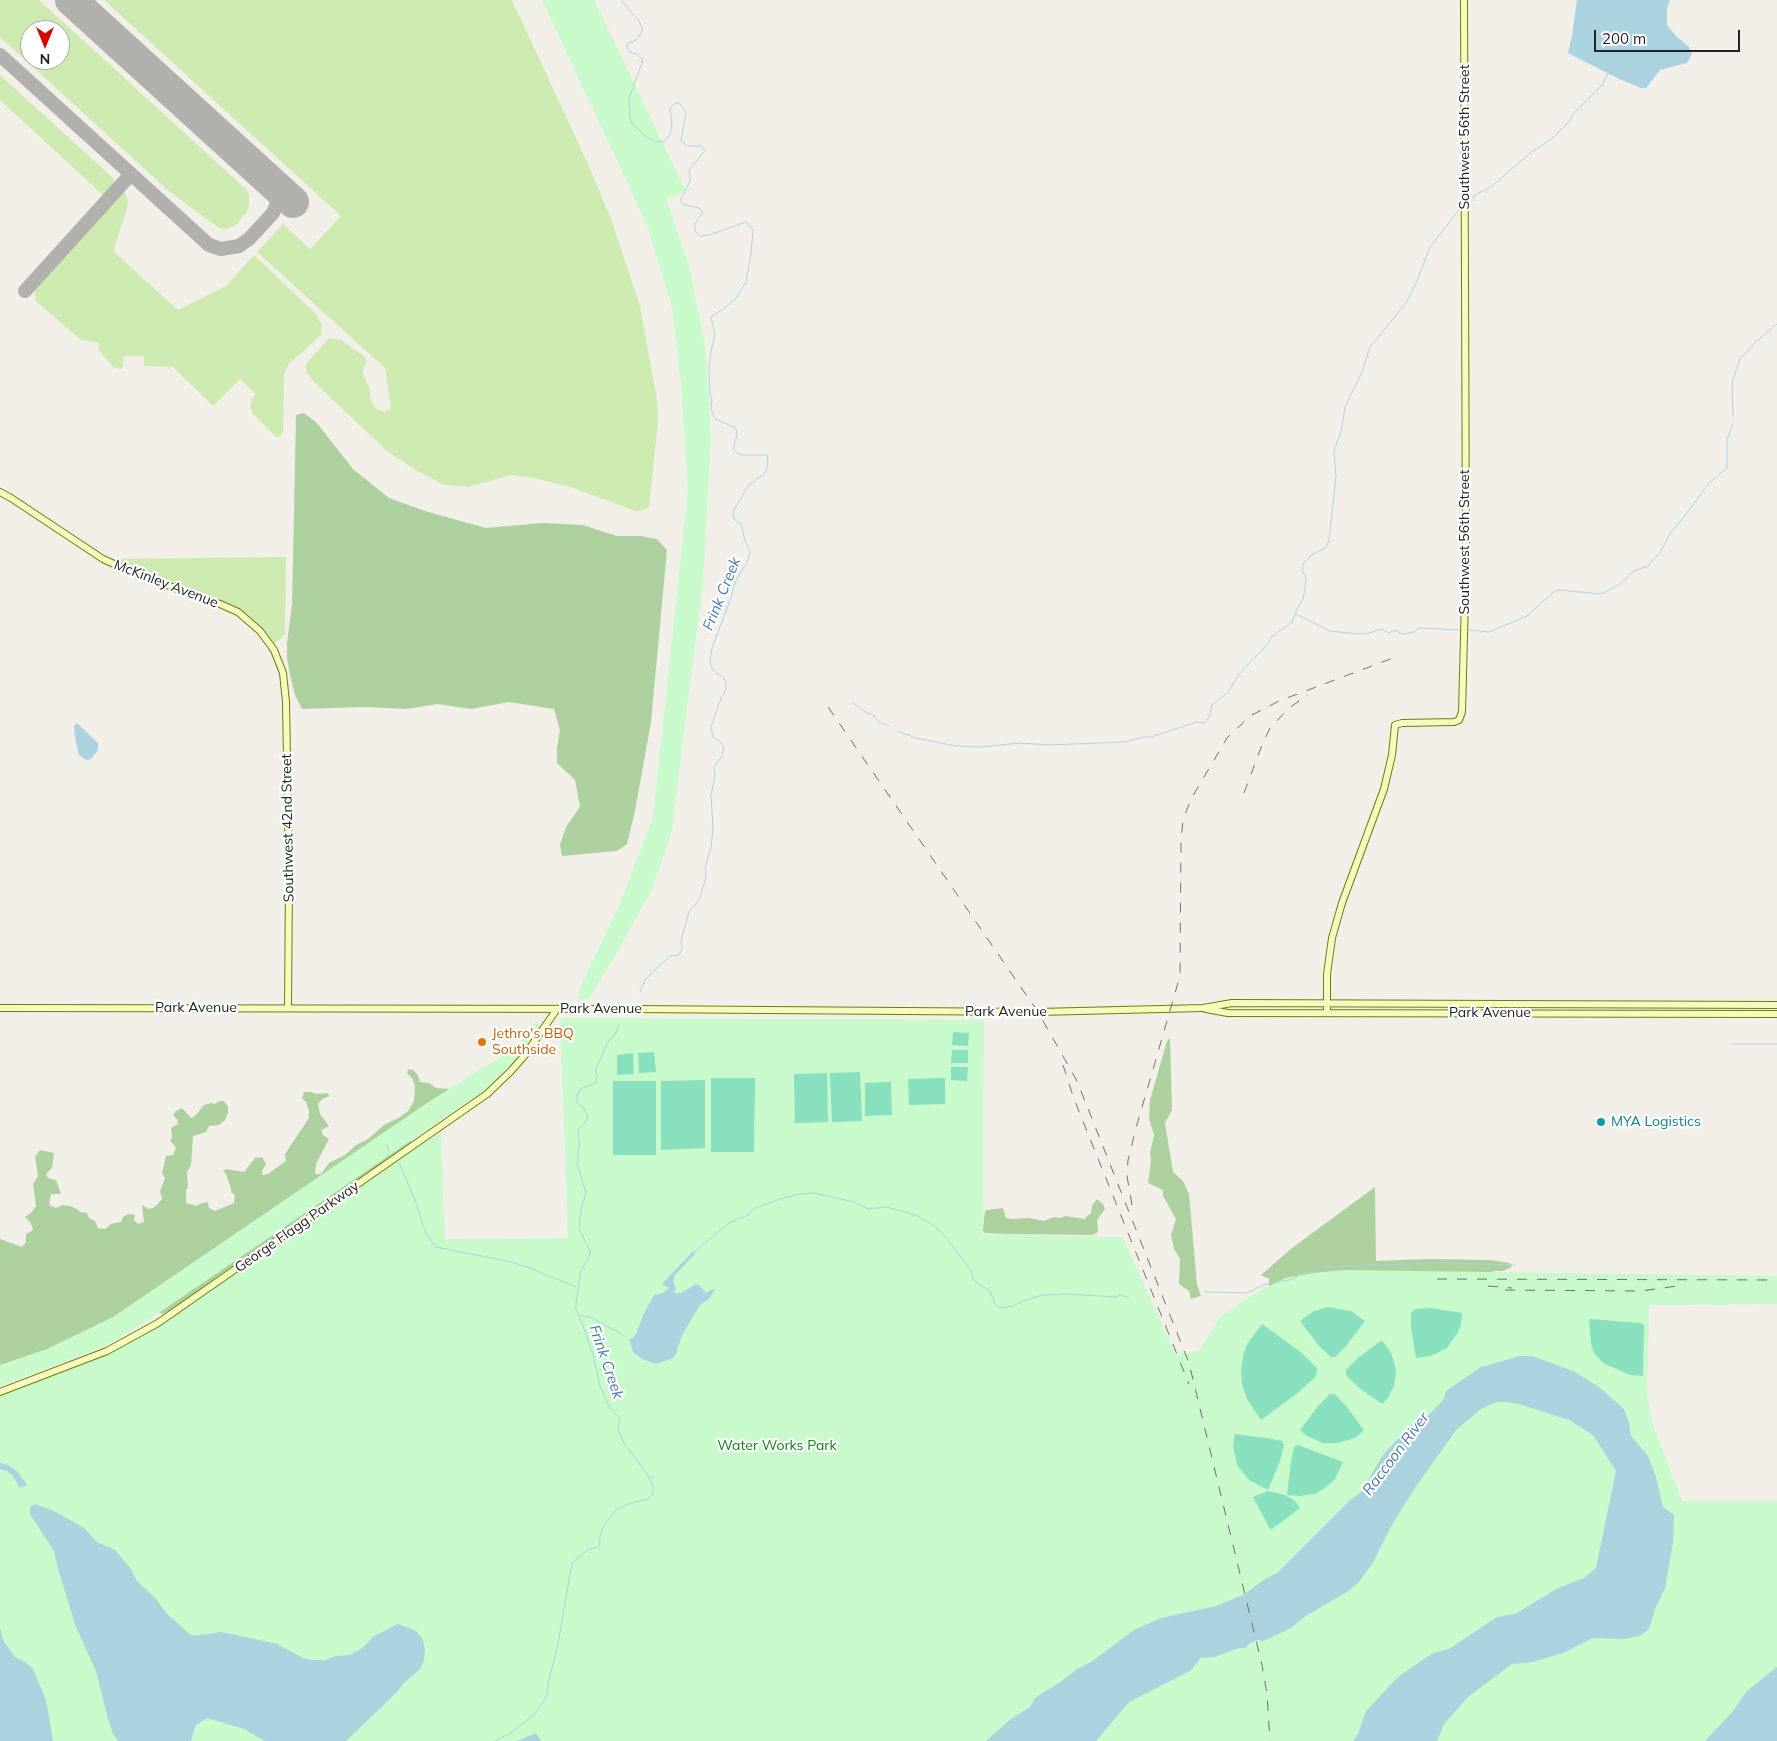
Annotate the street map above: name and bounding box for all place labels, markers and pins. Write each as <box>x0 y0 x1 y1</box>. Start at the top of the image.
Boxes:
place label: Jethro's BBQ Southside <box>492 1026 574 1058</box>
marker: Jethro's BBQ Southside <box>476 1036 488 1048</box>
place label: MYA Logistics <box>1611 1114 1701 1130</box>
marker: MYA Logistics <box>1595 1116 1607 1128</box>

